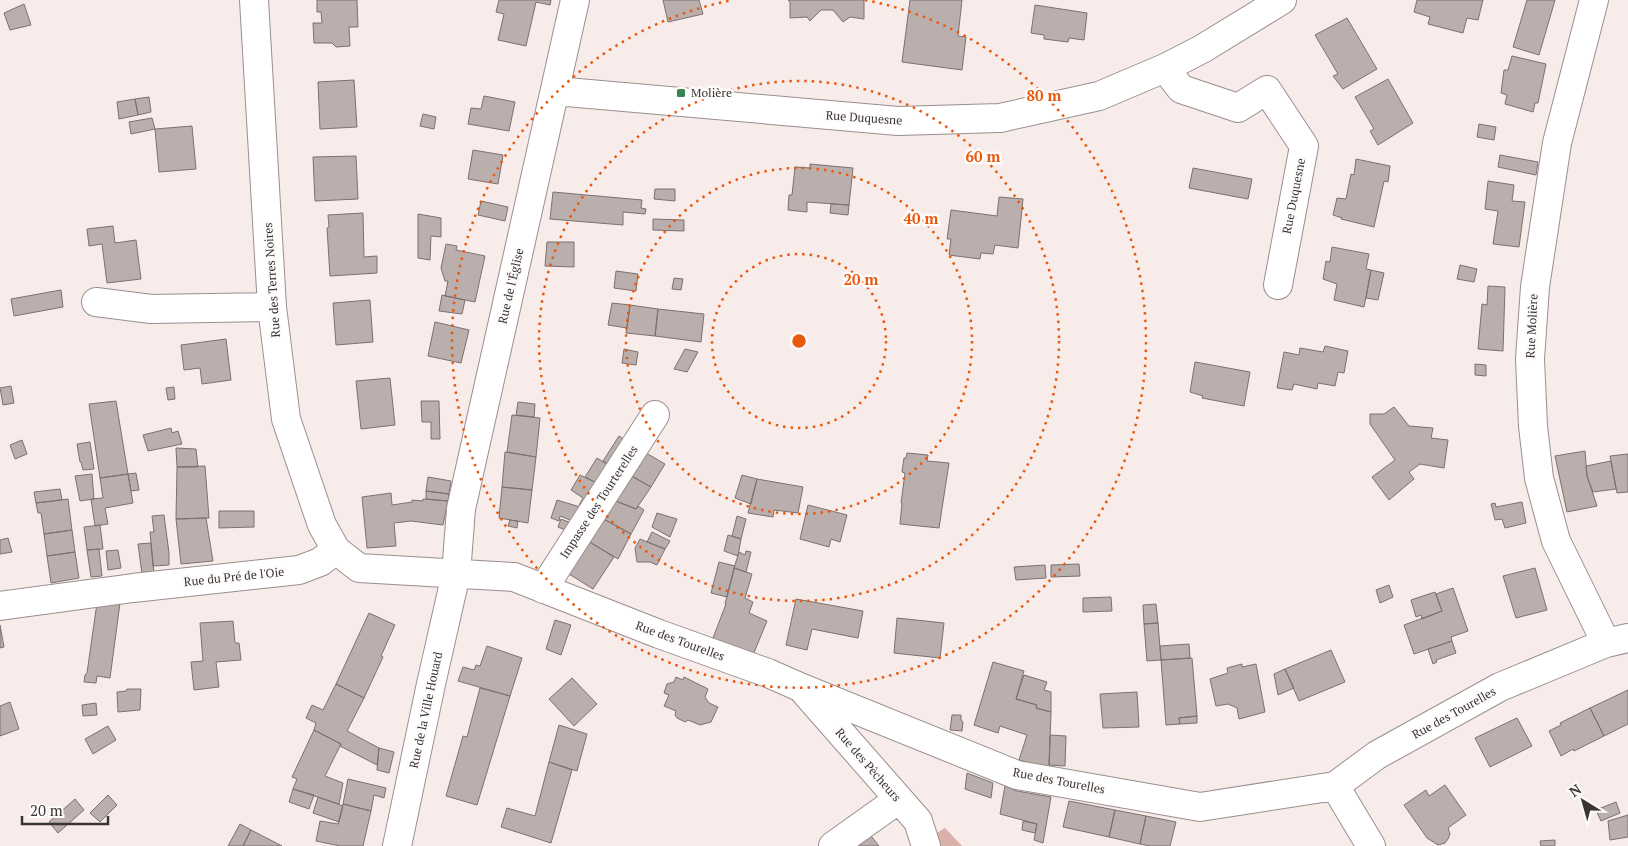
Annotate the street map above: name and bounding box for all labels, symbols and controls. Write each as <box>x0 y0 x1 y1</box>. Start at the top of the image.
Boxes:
place label: Molière <box>691 85 732 100</box>
text: 80 m <box>1027 85 1062 105</box>
marker: Molière <box>675 87 687 99</box>
street label: Rue Duquesne <box>825 107 903 128</box>
text: 60 m <box>966 146 1001 166</box>
street label: Rue Duquesne <box>1279 157 1308 235</box>
text: 40 m <box>904 208 939 228</box>
street label: Rue des Terres Noires <box>260 222 283 338</box>
street label: Rue de l'Église <box>495 247 526 325</box>
text: 20 m <box>844 269 879 289</box>
street label: Rue Molière <box>1522 293 1541 359</box>
centre of rings <box>790 332 808 350</box>
street label: Impasse des Tourterelles <box>556 442 641 561</box>
street label: Rue du Pré de l'Oie <box>183 564 285 589</box>
street label: Rue des Tourelles <box>634 617 727 664</box>
street label: Rue de la Ville Houard <box>406 650 445 770</box>
street label: Rue des Tourelles <box>1409 683 1498 742</box>
street label: Rue des Pêcheurs <box>832 725 904 804</box>
street label: Rue des Tourelles <box>1012 764 1106 797</box>
north arrow <box>1558 776 1608 826</box>
text: N <box>1565 779 1585 801</box>
scale bar <box>22 794 109 826</box>
text: 20 m <box>30 800 63 820</box>

